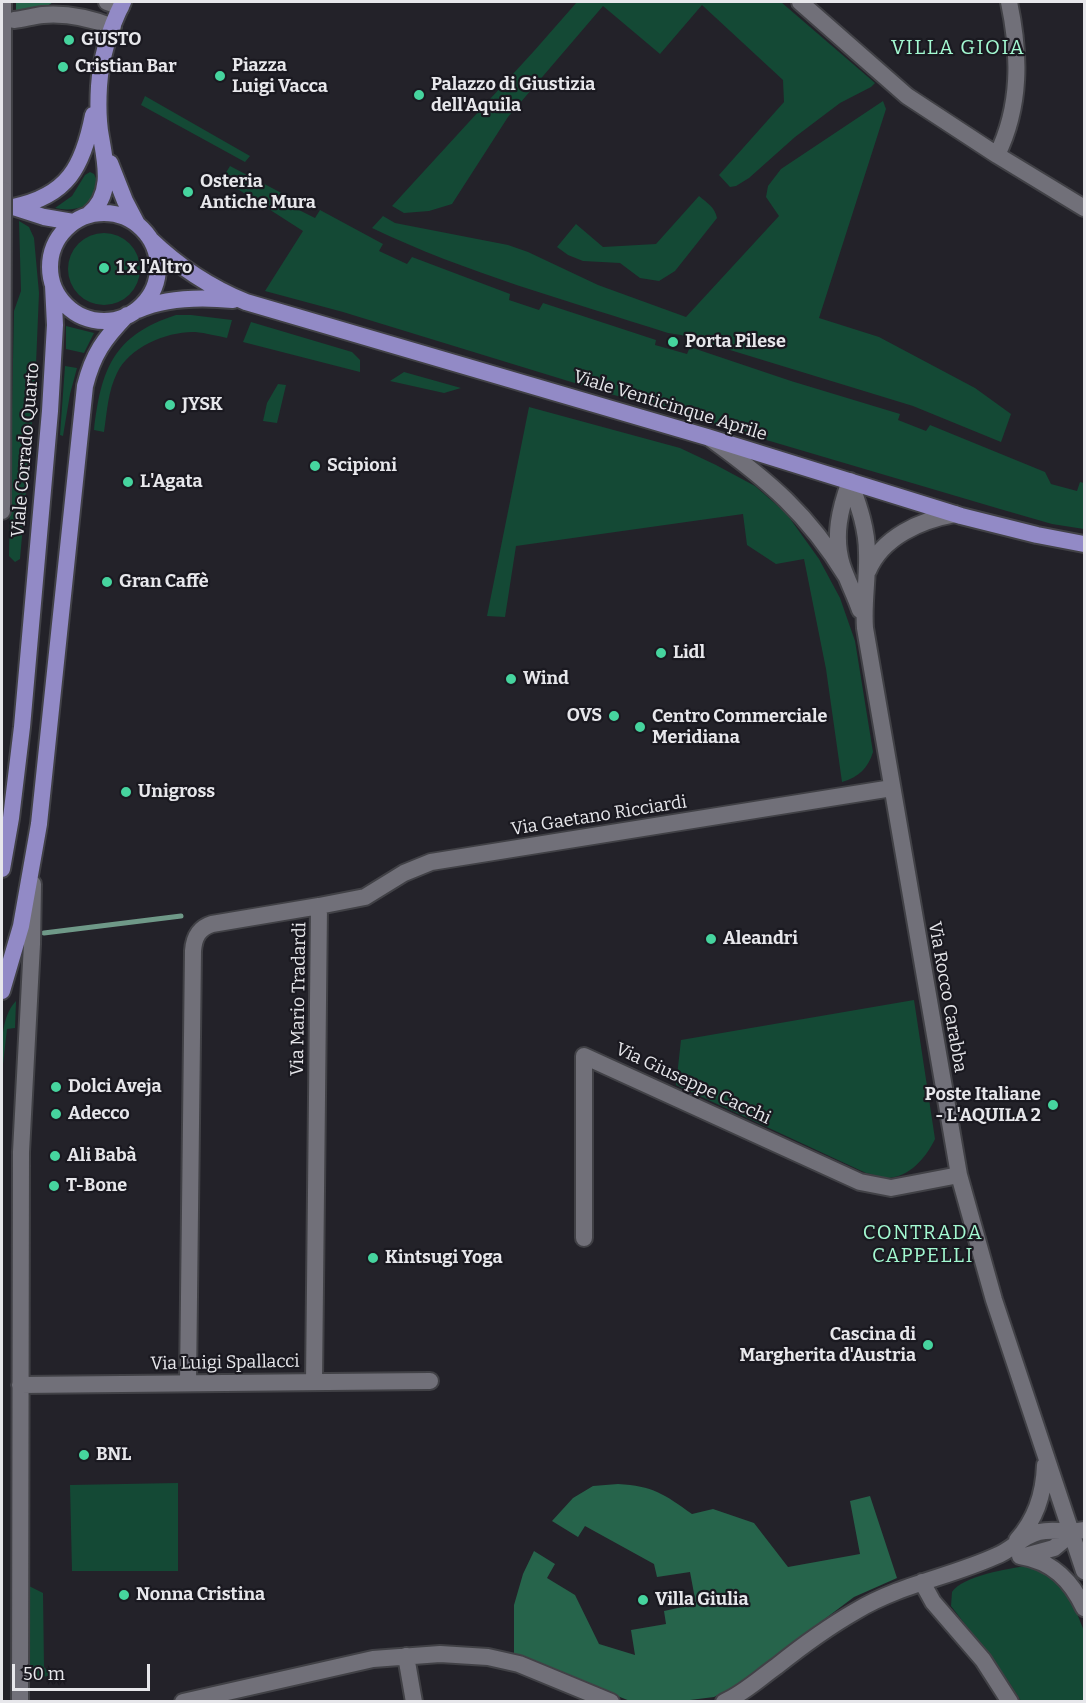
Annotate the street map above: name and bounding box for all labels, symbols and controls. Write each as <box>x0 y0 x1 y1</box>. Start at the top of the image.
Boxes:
place label: GUSTO <box>81 29 141 51</box>
marker: GUSTO <box>62 33 76 47</box>
district label: VILLA GIOIA <box>891 36 1025 60</box>
place label: Piazza Luigi Vacca <box>232 55 328 98</box>
place label: Cristian Bar <box>75 56 177 78</box>
marker: Cristian Bar <box>56 60 70 74</box>
marker: Piazza Luigi Vacca <box>213 69 227 83</box>
place label: Palazzo di Giustizia dell'Aquila <box>431 74 595 116</box>
marker: Palazzo di Giustizia dell'Aquila <box>412 88 426 102</box>
place label: Osteria Antiche Mura <box>200 171 316 213</box>
marker: Osteria Antiche Mura <box>181 185 195 199</box>
place label: 1 x l'Altro <box>116 257 192 279</box>
marker: 1 x l'Altro <box>97 261 111 275</box>
place label: Porta Pilese <box>685 331 786 353</box>
marker: Porta Pilese <box>666 335 680 349</box>
street label: Viale Corrado Quarto <box>8 362 44 538</box>
street label: Viale Venticinque Aprile <box>570 366 770 446</box>
place label: JYSK <box>182 394 223 416</box>
marker: JYSK <box>163 398 177 412</box>
place label: Scipioni <box>327 455 397 477</box>
marker: Scipioni <box>308 459 322 473</box>
place label: L'Agata <box>140 471 203 493</box>
marker: L'Agata <box>121 475 135 489</box>
place label: Gran Caffè <box>119 571 209 593</box>
marker: Gran Caffè <box>100 575 114 589</box>
place label: Lidl <box>673 642 705 664</box>
marker: Lidl <box>654 646 668 660</box>
place label: Wind <box>523 668 569 690</box>
marker: Wind <box>504 672 518 686</box>
place label: OVS <box>567 705 602 727</box>
place label: Centro Commerciale Meridiana <box>652 706 827 748</box>
marker: OVS <box>607 709 621 723</box>
marker: Centro Commerciale Meridiana <box>633 720 647 734</box>
place label: Unigross <box>138 781 215 803</box>
marker: Unigross <box>119 785 133 799</box>
street label: Via Gaetano Ricciardi <box>509 791 689 841</box>
street label: Via Rocco Carabba <box>923 920 971 1074</box>
street label: Via Mario Tradardi <box>287 922 311 1076</box>
place label: Aleandri <box>723 928 798 950</box>
marker: Aleandri <box>704 932 718 946</box>
street label: Via Giuseppe Cacchi <box>612 1039 774 1129</box>
place label: Dolci Aveja <box>68 1076 162 1098</box>
marker: Dolci Aveja <box>49 1080 63 1094</box>
place label: Poste Italiane - L'AQUILA 2 <box>925 1084 1041 1126</box>
marker: Poste Italiane - L'AQUILA 2 <box>1046 1098 1060 1112</box>
place label: Adecco <box>68 1103 130 1125</box>
marker: Adecco <box>49 1107 63 1121</box>
place label: Ali Babà <box>67 1145 137 1167</box>
marker: Ali Babà <box>48 1149 62 1163</box>
place label: T-Bone <box>66 1175 127 1197</box>
marker: T-Bone <box>47 1179 61 1193</box>
district label: CONTRADA CAPPELLI <box>863 1221 983 1268</box>
place label: Kintsugi Yoga <box>385 1247 503 1269</box>
marker: Kintsugi Yoga <box>366 1251 380 1265</box>
place label: Cascina di Margherita d'Austria <box>739 1324 916 1366</box>
marker: Cascina di Margherita d'Austria <box>921 1338 935 1352</box>
street label: Via Luigi Spallacci <box>150 1351 300 1375</box>
place label: BNL <box>96 1444 131 1466</box>
marker: BNL <box>77 1448 91 1462</box>
place label: Nonna Cristina <box>136 1584 265 1606</box>
marker: Nonna Cristina <box>117 1588 131 1602</box>
place label: Villa Giulia <box>655 1589 749 1611</box>
marker: Villa Giulia <box>636 1593 650 1607</box>
scale bar <box>15 1652 153 1690</box>
text: 50 m <box>23 1663 65 1685</box>

